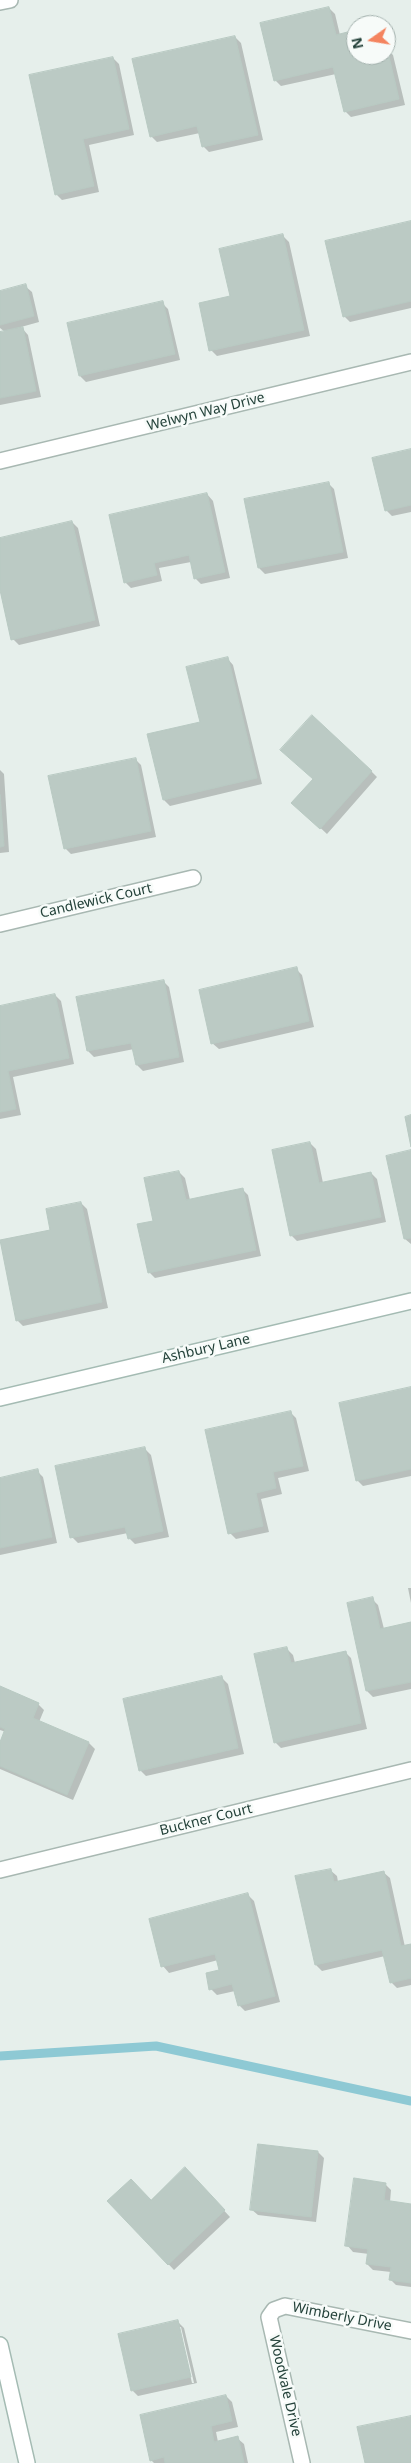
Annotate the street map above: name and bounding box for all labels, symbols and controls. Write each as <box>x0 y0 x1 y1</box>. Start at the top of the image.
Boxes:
north arrow <box>346 15 396 65</box>
text: N <box>346 36 367 51</box>
street label: Welwyn Way Drive <box>145 389 267 435</box>
street label: Candlewick Court <box>38 880 154 922</box>
street label: Ashbury Lane <box>160 1331 252 1367</box>
street label: Buckner Court <box>158 1800 254 1840</box>
street label: Wimberly Drive <box>291 2299 393 2335</box>
street label: Woodvale Drive <box>265 2334 305 2438</box>

